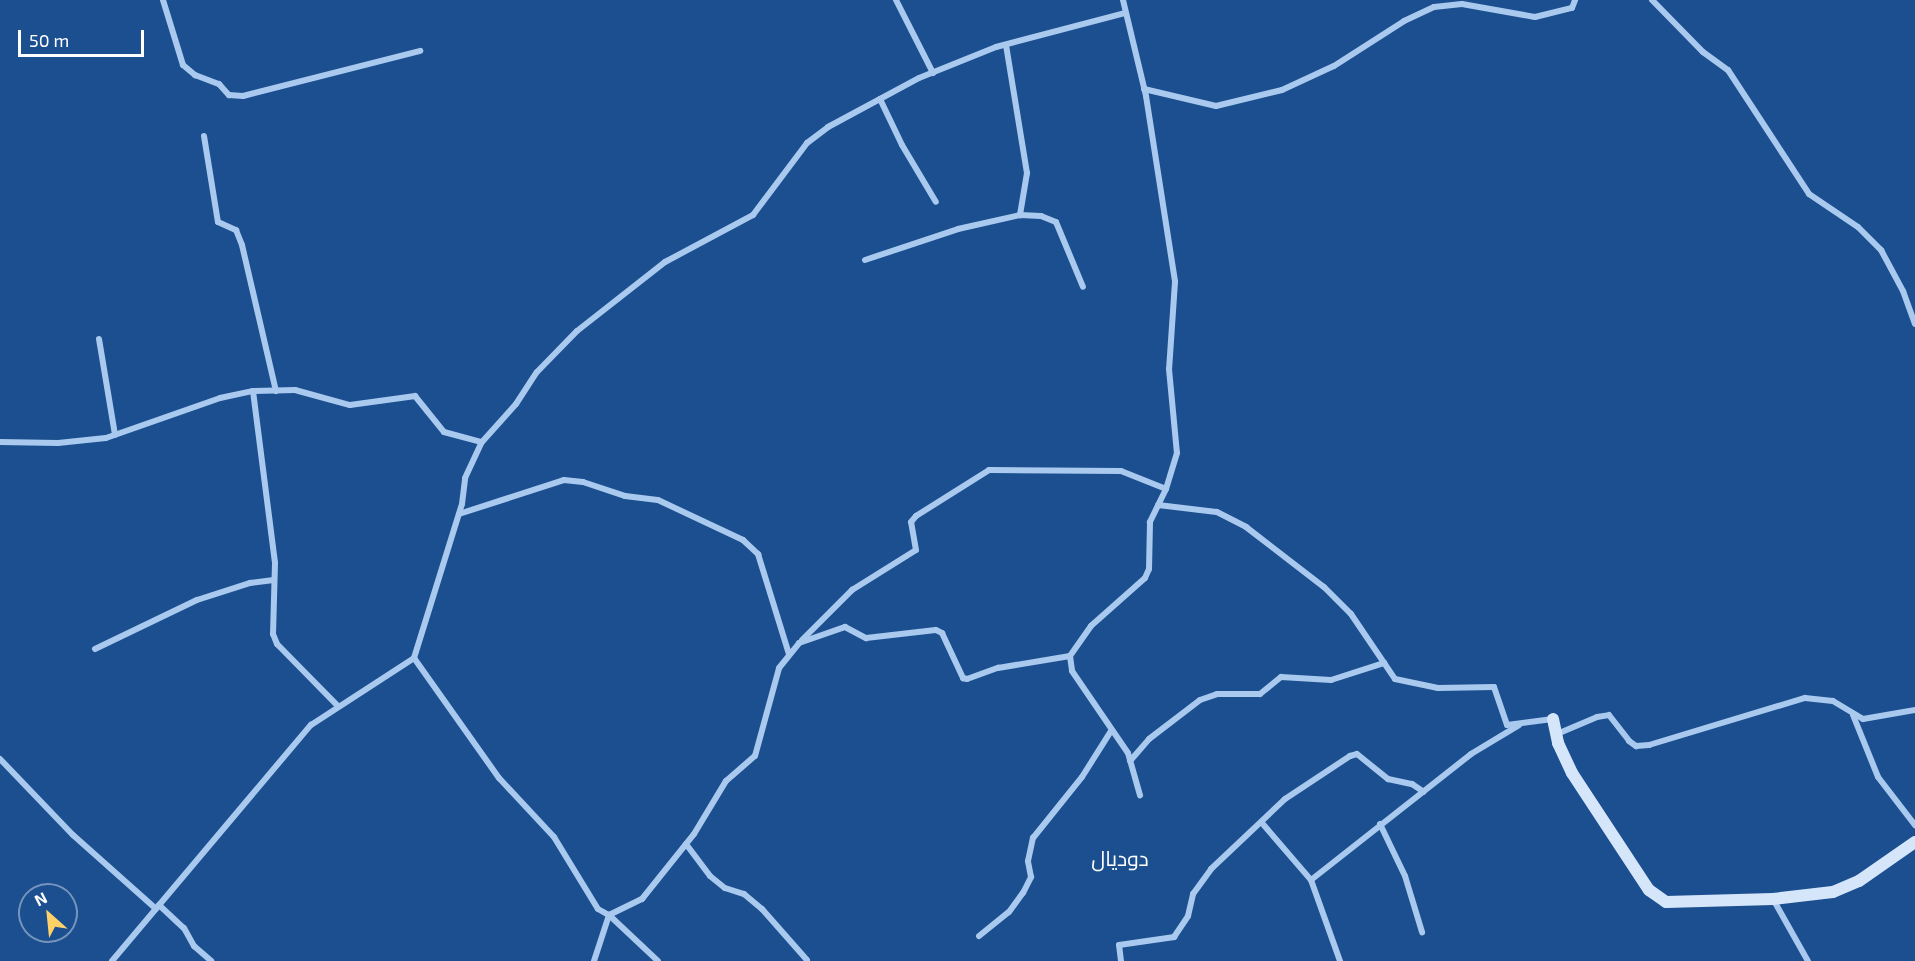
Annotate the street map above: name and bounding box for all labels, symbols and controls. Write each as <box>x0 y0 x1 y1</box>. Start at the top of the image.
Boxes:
scale bar <box>21 18 147 56</box>
text: 50 m <box>29 29 69 51</box>
district label: دودیال <box>1091 845 1149 871</box>
north arrow <box>18 883 78 943</box>
text: N <box>31 887 50 909</box>

